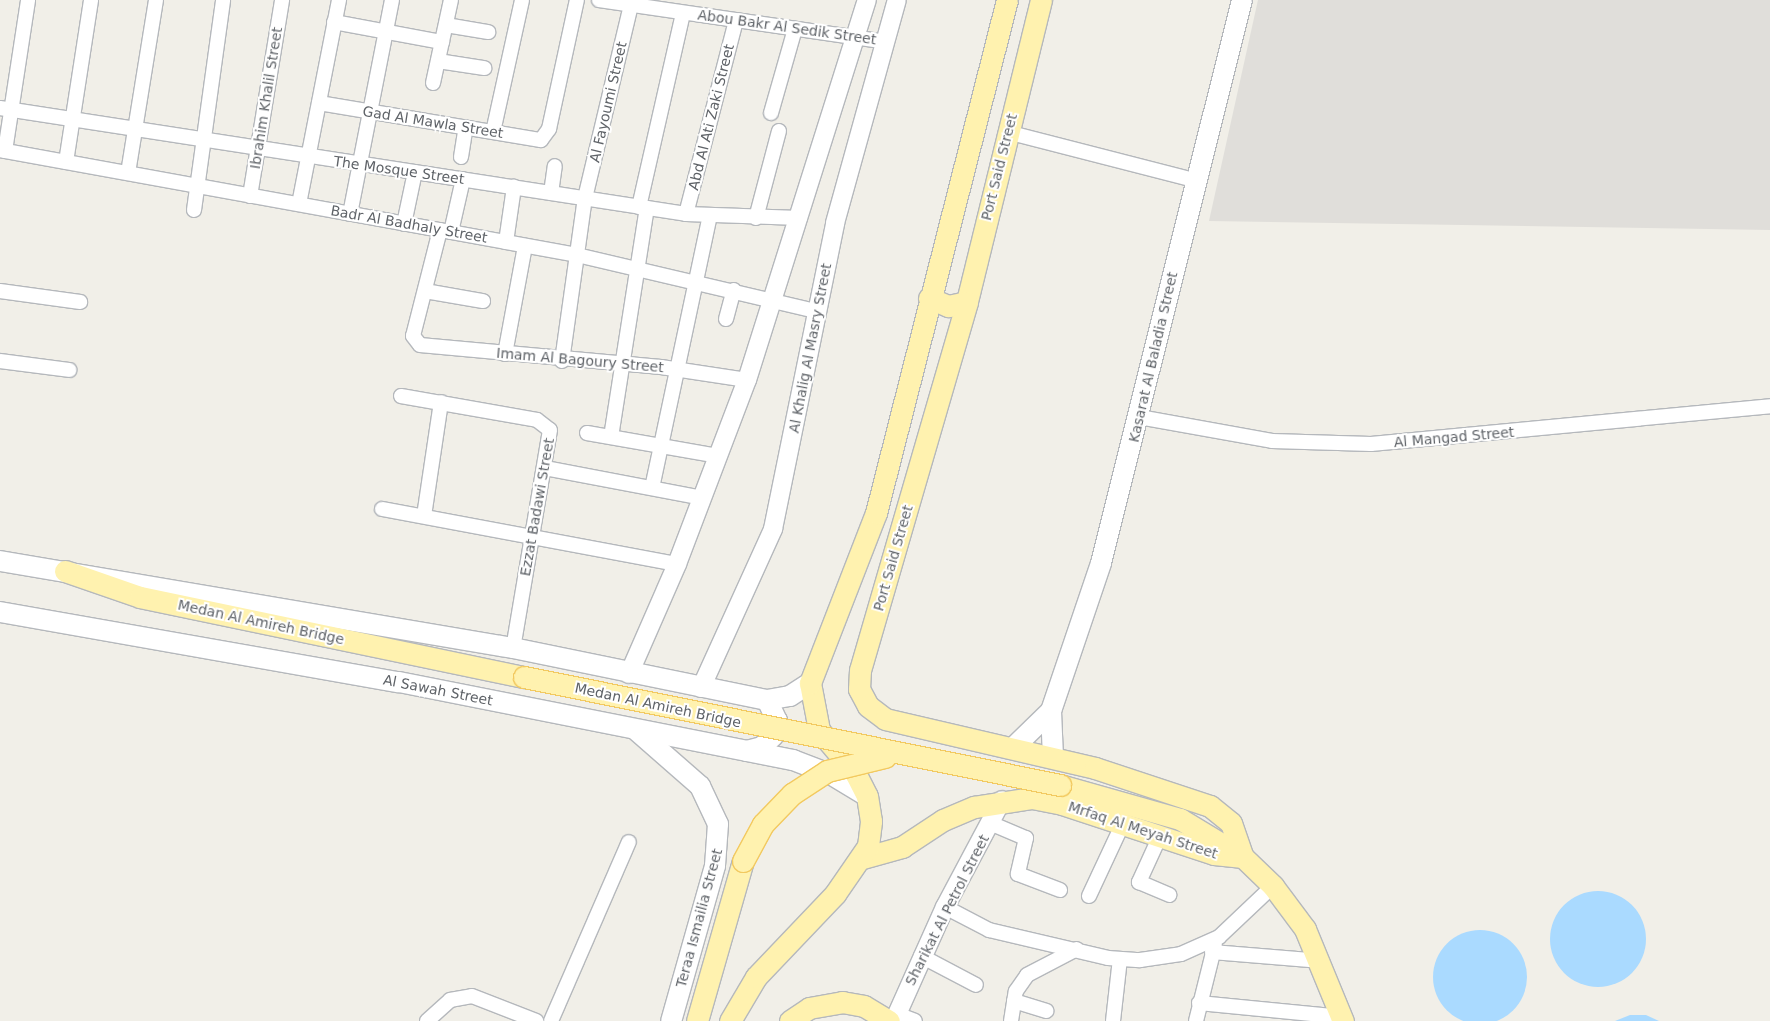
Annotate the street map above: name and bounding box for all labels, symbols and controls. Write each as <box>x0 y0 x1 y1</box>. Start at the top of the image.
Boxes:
street label: Abou Bakr Al Sedik Street <box>697 6 877 48</box>
street label: Ibrahim Khalil Street <box>246 26 286 170</box>
street label: Al Fayoumi Street <box>586 40 630 164</box>
street label: Abd Al Ati Zaki Street <box>685 42 737 192</box>
street label: Gad Al Mawla Street <box>361 103 505 141</box>
street label: Port Said Street <box>978 112 1020 222</box>
street label: The Mosque Street <box>333 153 465 187</box>
street label: Badr Al Badhaly Street <box>329 202 489 246</box>
street label: Al Khalig Al Masry Street <box>785 262 835 434</box>
street label: Kasarat Al Baladia Street <box>1125 270 1181 444</box>
street label: Imam Al Bagoury Street <box>496 344 664 376</box>
street label: Al Mangad Street <box>1393 423 1515 451</box>
street label: Ezzat Badawi Street <box>517 437 557 577</box>
street label: Port Said Street <box>870 503 916 613</box>
street label: Medan Al Amireh Bridge <box>176 596 346 648</box>
street label: Al Sawah Street <box>382 671 494 709</box>
street label: Medan Al Amireh Bridge <box>573 679 743 731</box>
street label: Mrfaq Al Meyah Street <box>1066 798 1220 862</box>
street label: Sharikat Al Petrol Street <box>902 832 992 988</box>
street label: Teraa Ismailia Street <box>672 847 726 989</box>

